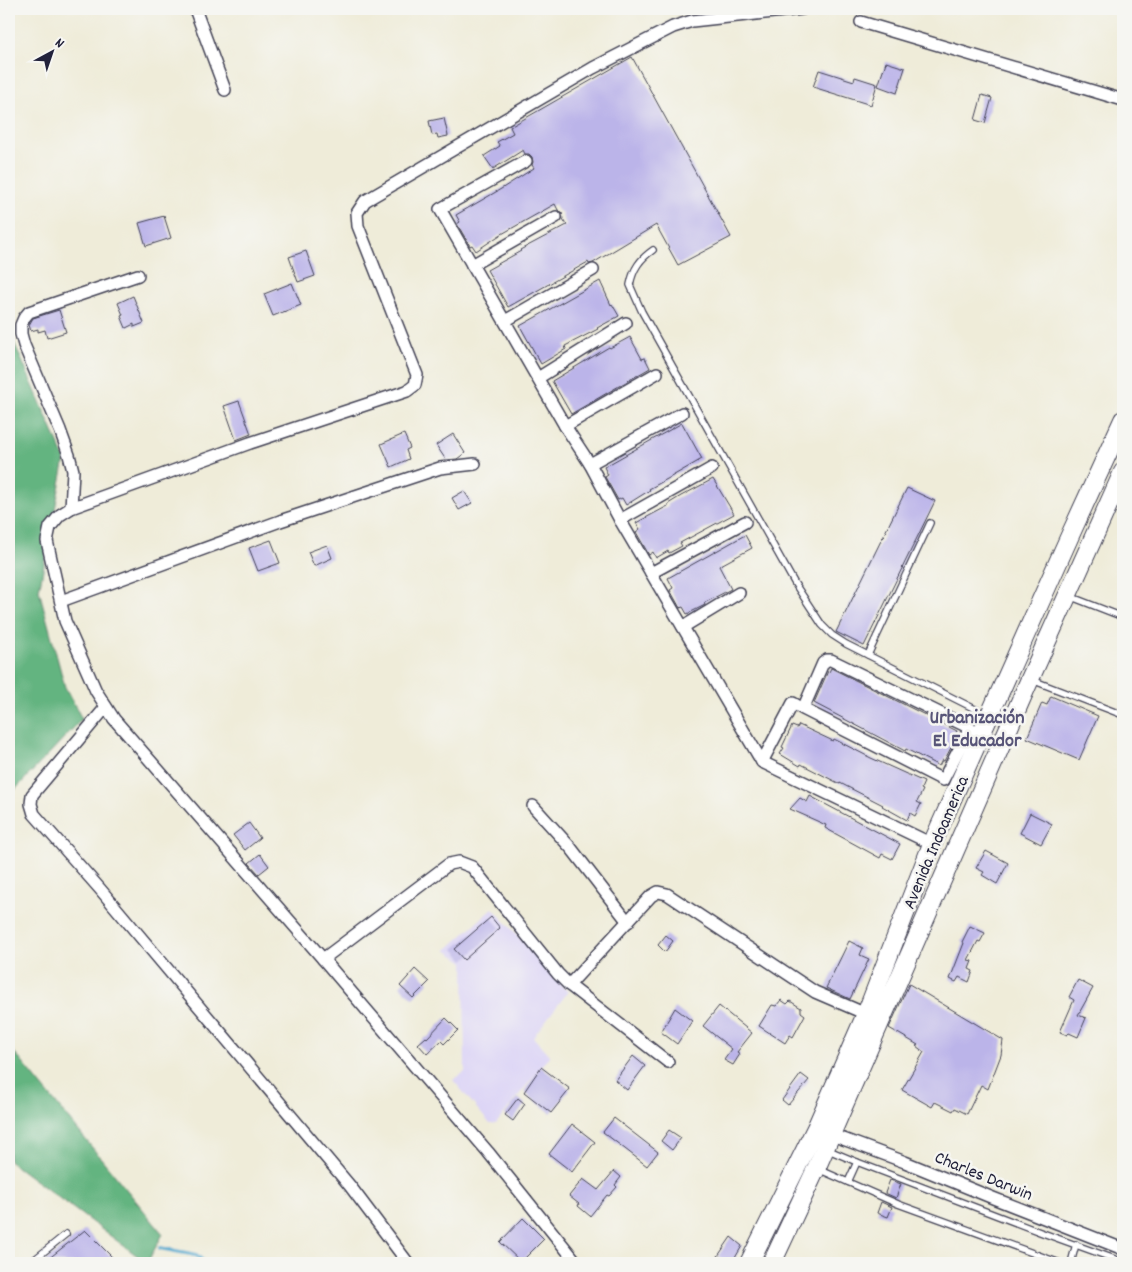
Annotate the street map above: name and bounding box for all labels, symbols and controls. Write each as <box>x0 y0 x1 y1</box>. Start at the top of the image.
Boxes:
north arrow <box>28 28 78 78</box>
text: N <box>50 34 68 54</box>
district label: Urbanización El Educador <box>930 705 1024 756</box>
street label: Avenida Indoamerica <box>898 772 977 913</box>
street label: Charles Darwin <box>930 1146 1036 1208</box>

